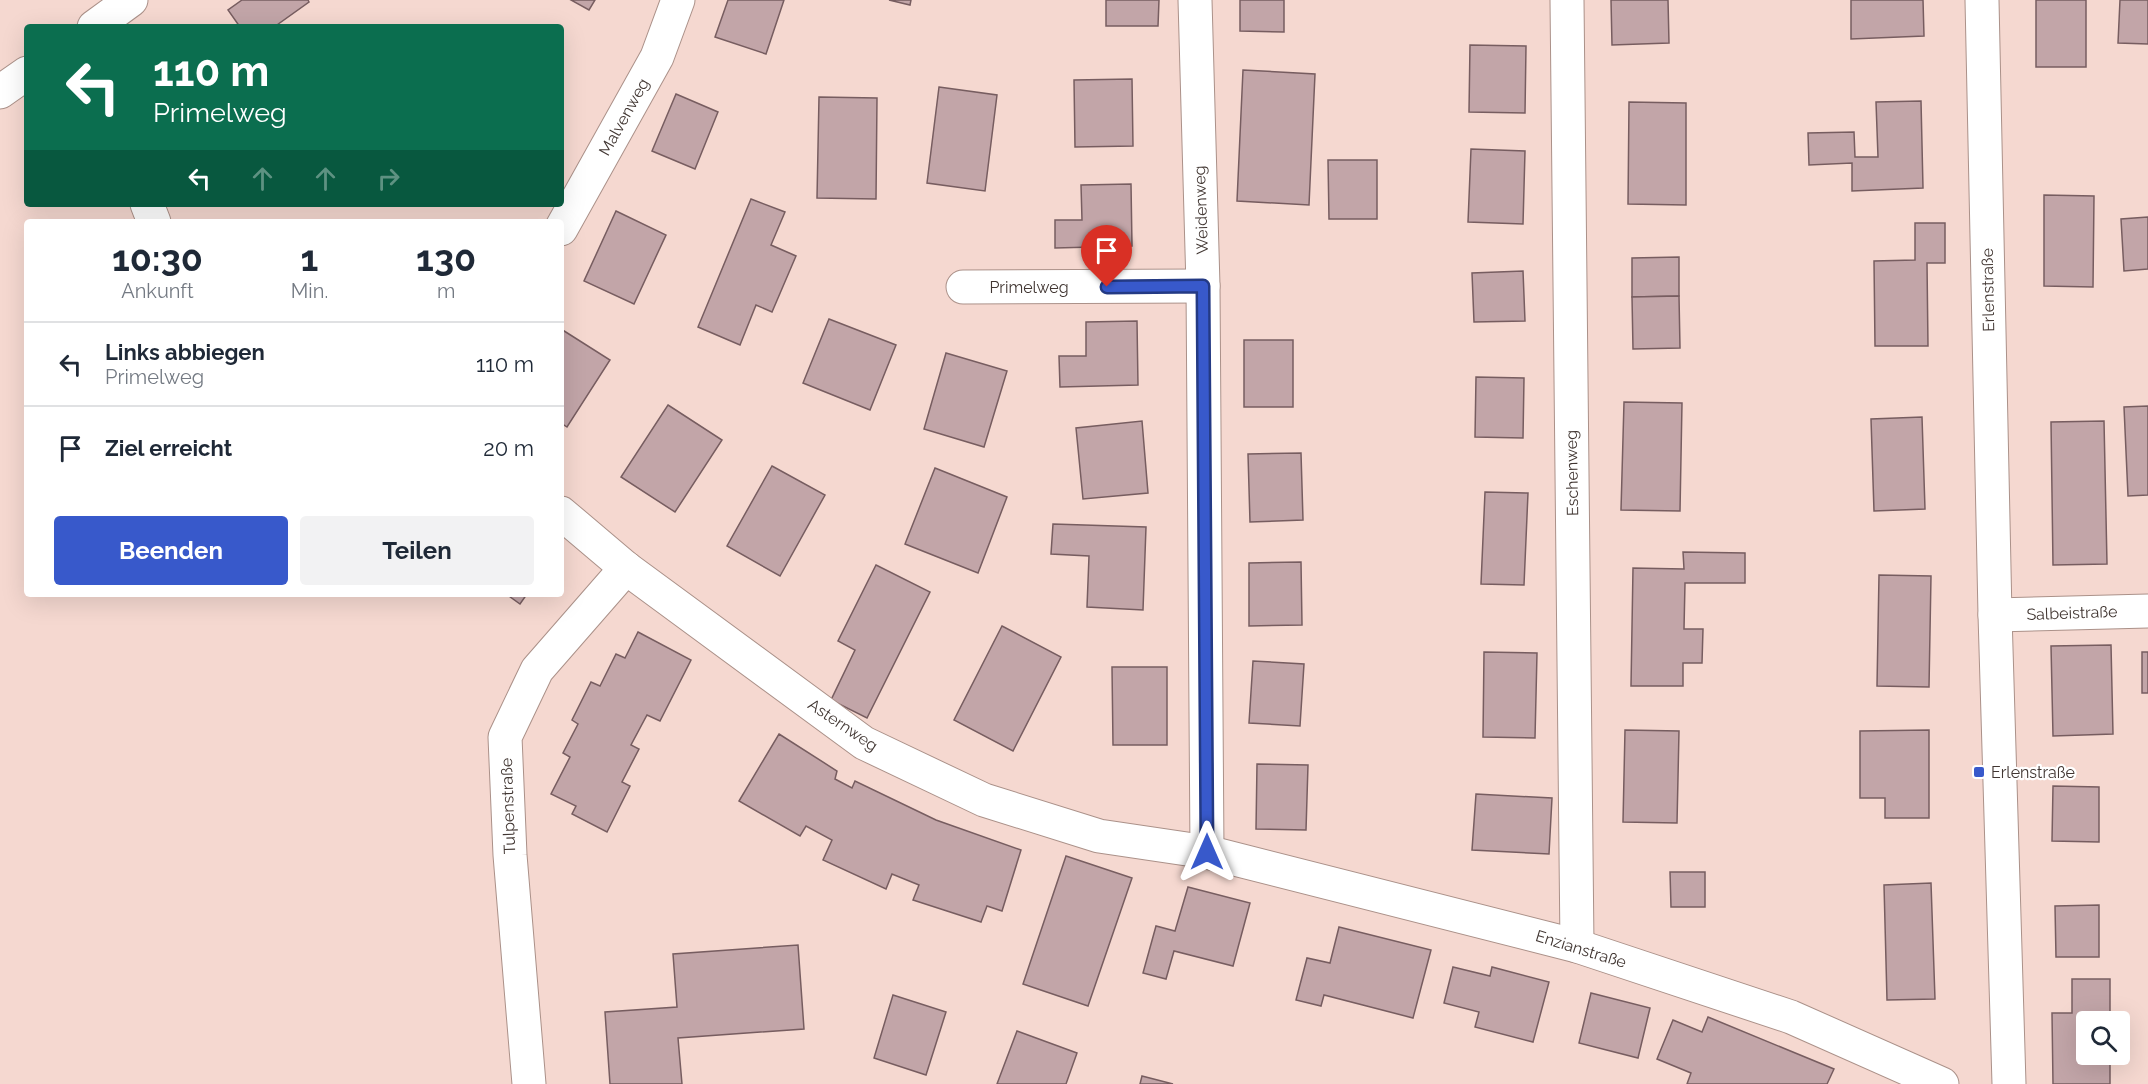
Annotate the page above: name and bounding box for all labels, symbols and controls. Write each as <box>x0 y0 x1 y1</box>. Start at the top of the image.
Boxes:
text: 110 m <box>153 47 269 96</box>
icon: left <box>54 48 132 126</box>
street label: Malvenweg <box>595 75 653 159</box>
text: Primelweg <box>153 97 287 128</box>
icon: left <box>183 162 216 195</box>
icon: ahead <box>246 162 279 195</box>
icon: ahead <box>309 162 342 195</box>
icon: right <box>372 162 405 195</box>
street label: Weidenweg <box>1190 165 1212 255</box>
pin <box>1081 225 1132 287</box>
icon: arrive <box>1090 234 1123 267</box>
text: 10:30 <box>112 237 203 279</box>
text: 1 <box>301 237 318 279</box>
text: 130 <box>416 237 476 279</box>
street label: Erlenstraße <box>1978 248 1998 332</box>
street label: Primelweg <box>989 278 1069 297</box>
text: Ankunft <box>121 279 194 303</box>
text: Min. <box>291 279 328 303</box>
text: m <box>437 279 455 303</box>
text: Links abbiegen <box>105 339 265 365</box>
icon: left <box>54 348 87 381</box>
text: 110 m <box>476 351 534 377</box>
text: Primelweg <box>105 365 204 389</box>
street label: Eschenweg <box>1562 430 1582 516</box>
icon: arrive <box>54 432 87 465</box>
text: Ziel erreicht <box>105 435 232 461</box>
text: 20 m <box>483 435 534 461</box>
button: Beenden <box>54 516 288 585</box>
button: Teilen <box>300 516 534 585</box>
street label: Salbeistraße <box>2026 602 2118 624</box>
street label: Asternweg <box>805 695 881 755</box>
street label: Tulpenstraße <box>497 757 519 855</box>
place label: Erlenstraße <box>1991 763 2075 782</box>
marker: Erlenstraße <box>1972 765 1986 779</box>
position arrow <box>1175 820 1239 884</box>
street label: Enzianstraße <box>1533 926 1629 972</box>
map controls <box>2076 1011 2130 1065</box>
button: search <box>2076 1011 2130 1065</box>

